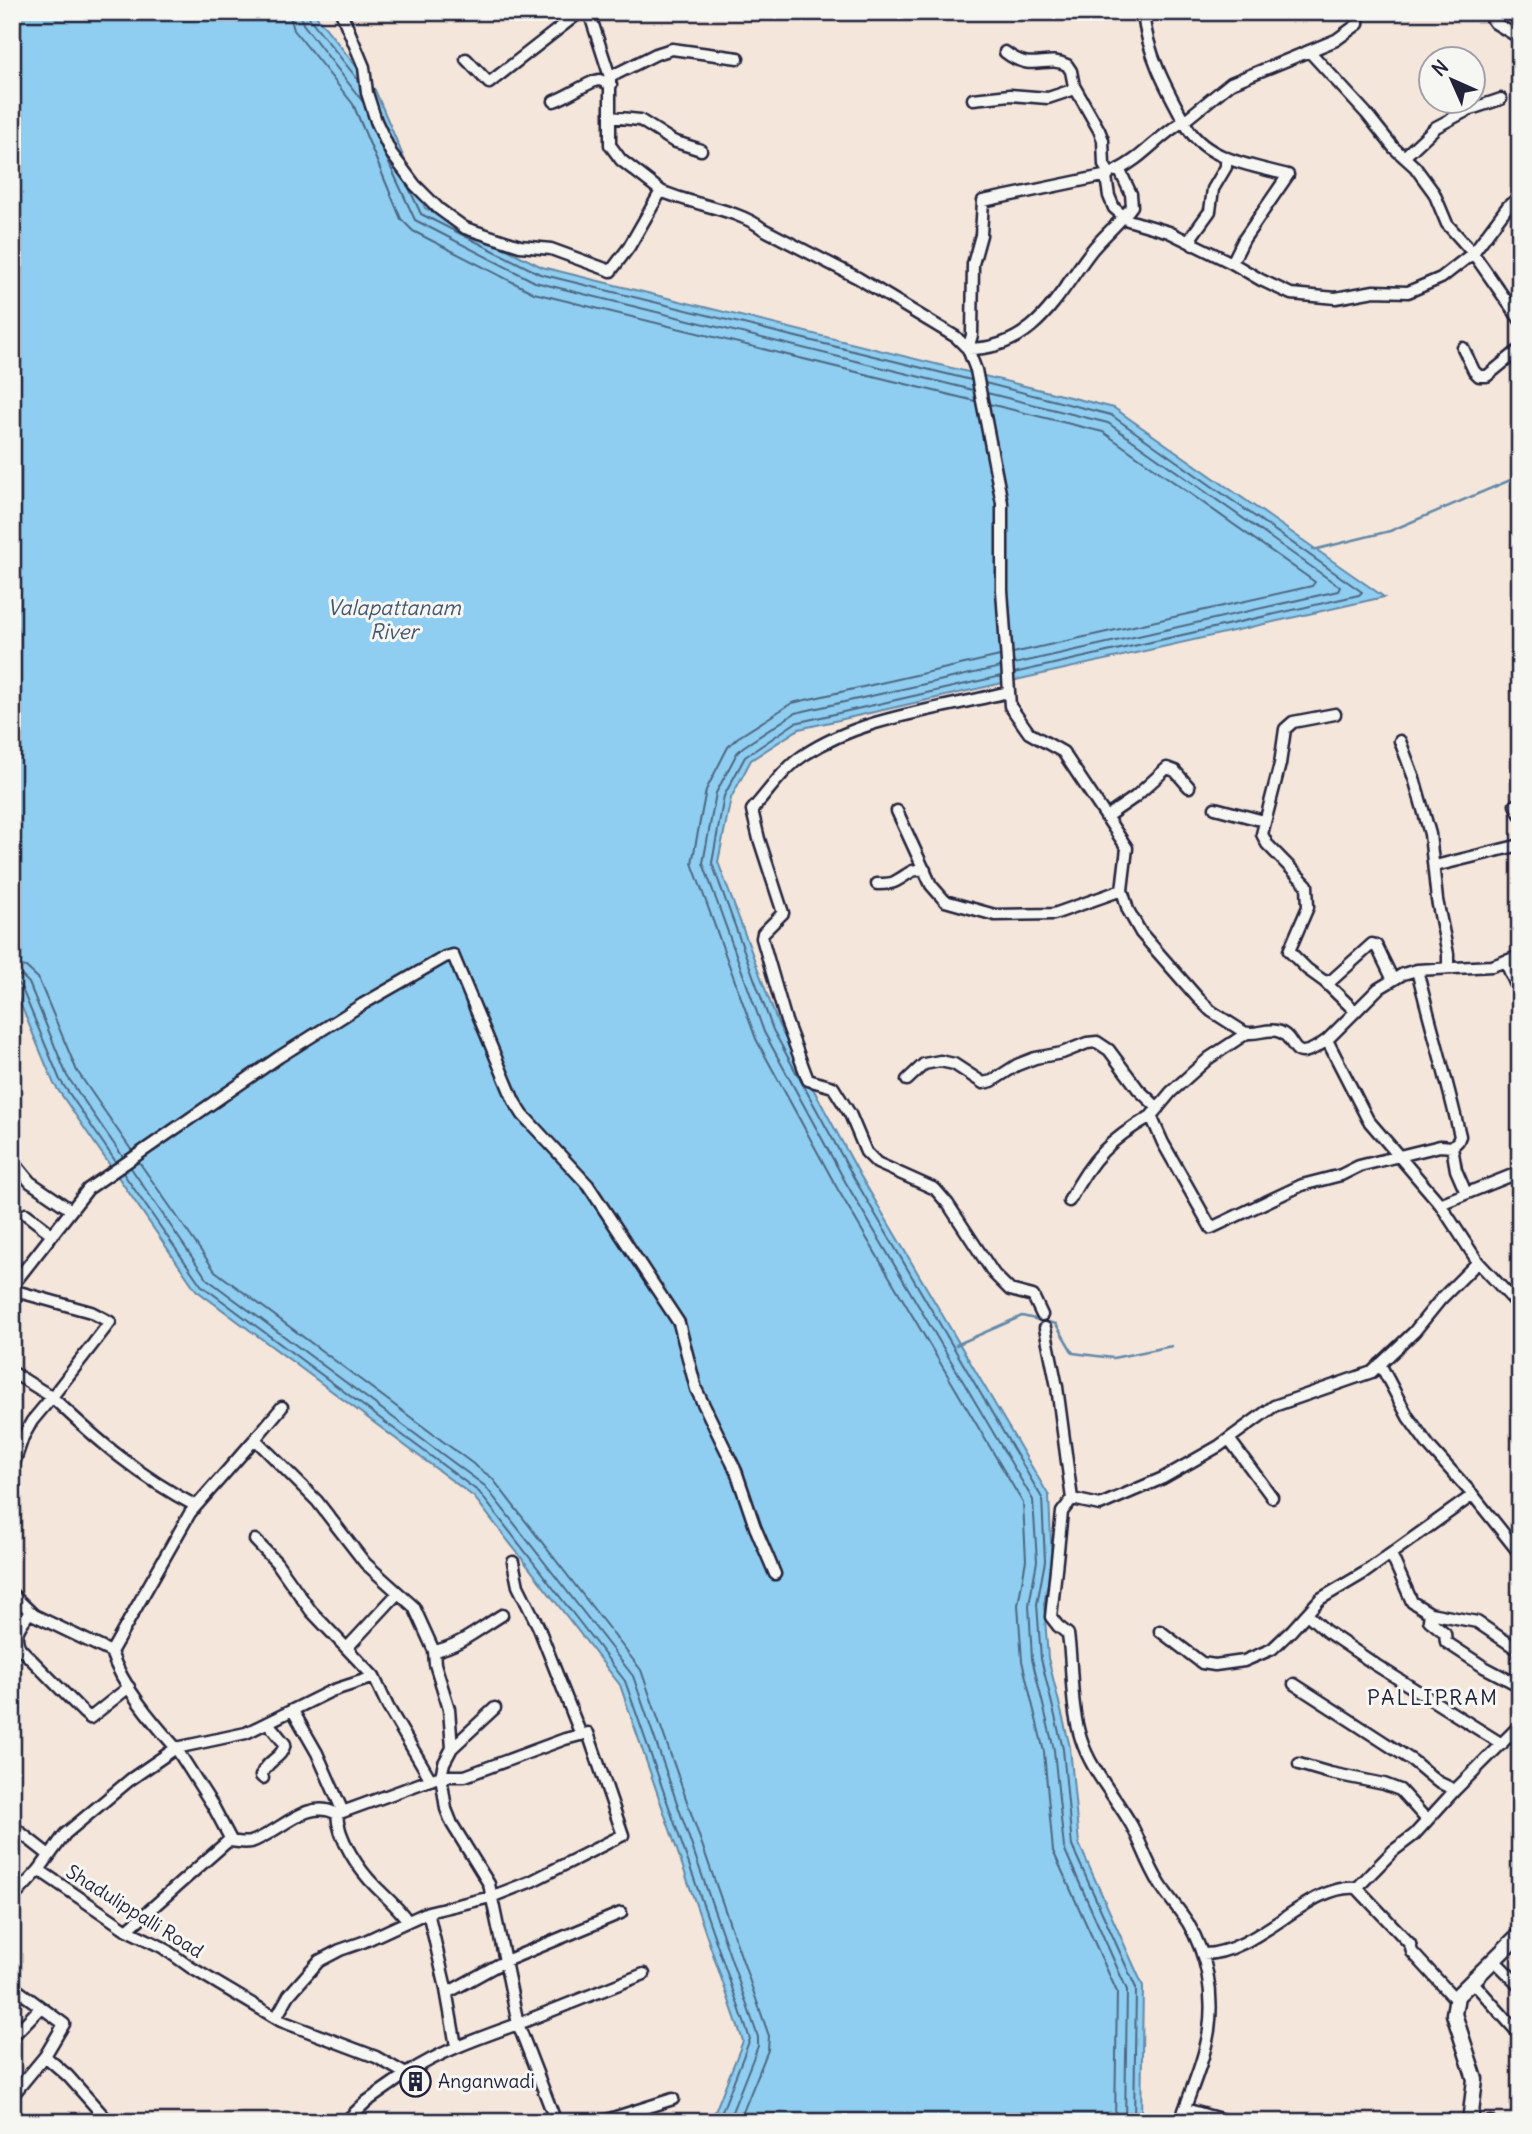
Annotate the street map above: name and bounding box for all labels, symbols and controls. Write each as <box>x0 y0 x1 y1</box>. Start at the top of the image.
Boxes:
north arrow <box>1416 46 1486 116</box>
text: N <box>1427 55 1453 81</box>
water label: Valapattanam River <box>327 594 461 645</box>
district label: PALLIPRAM <box>1367 1684 1499 1711</box>
street label: Shadulippalli Road <box>62 1859 208 1963</box>
building icon: Anganwadi <box>398 2064 432 2098</box>
place label: Anganwadi <box>438 2069 535 2093</box>

